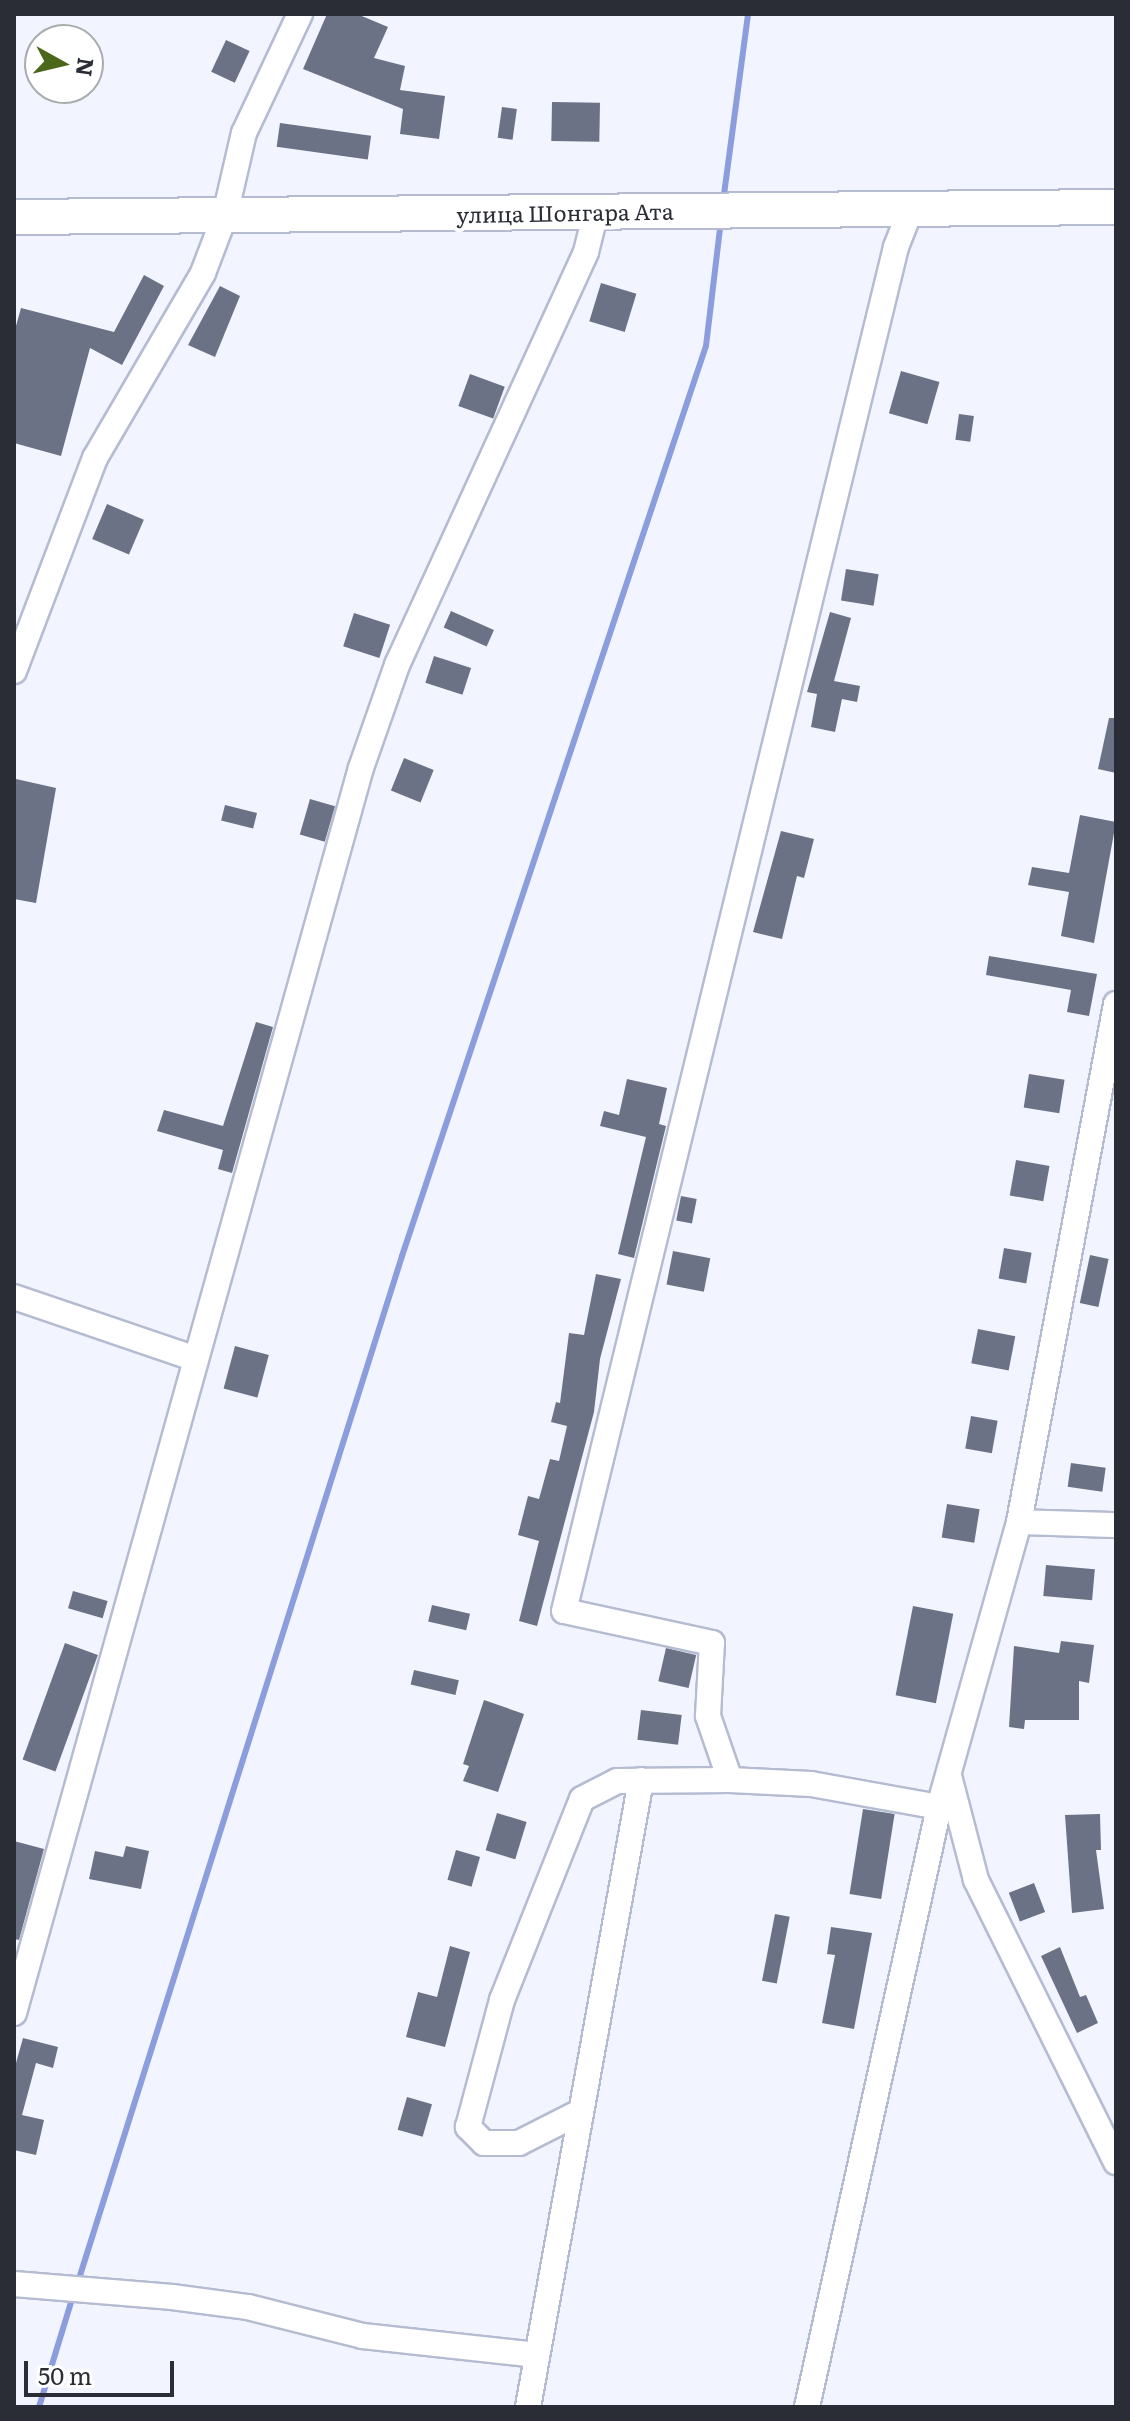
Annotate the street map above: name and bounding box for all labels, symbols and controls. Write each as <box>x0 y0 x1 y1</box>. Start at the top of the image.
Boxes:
north arrow <box>24 24 104 104</box>
text: N <box>69 56 104 79</box>
street label: улица Шонгара Ата <box>456 197 674 227</box>
scale bar <box>28 2345 178 2395</box>
text: 50 m <box>38 2357 92 2392</box>

